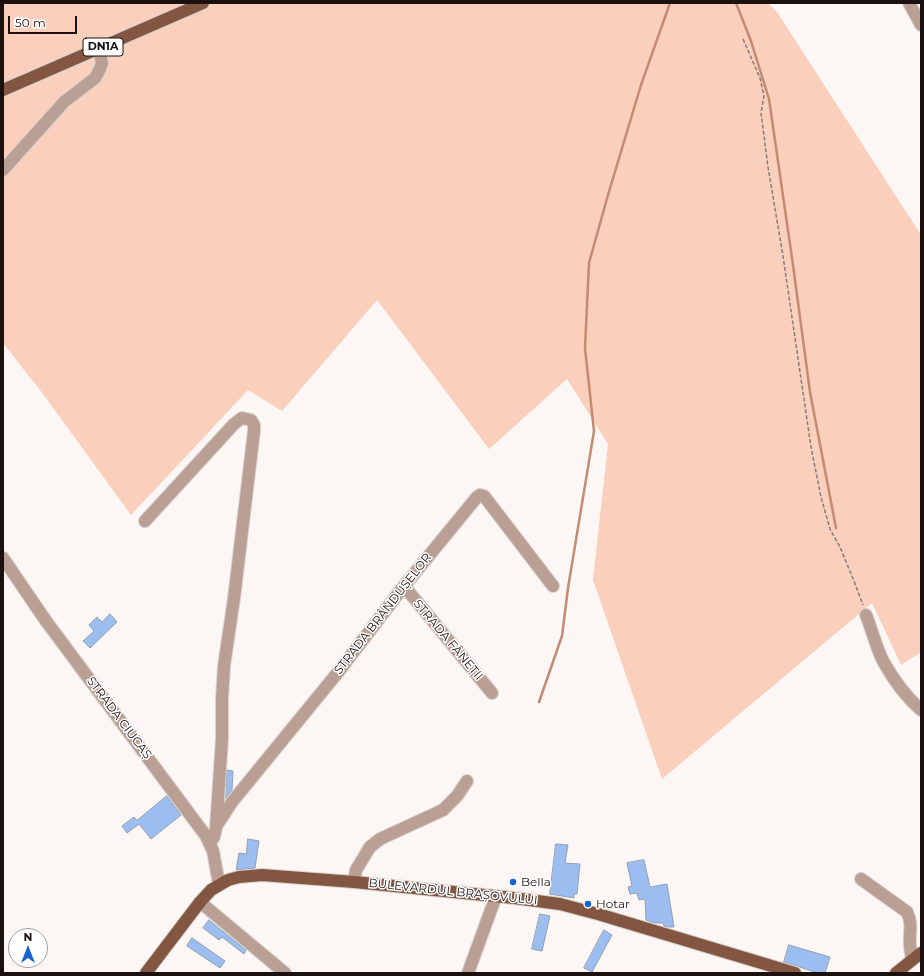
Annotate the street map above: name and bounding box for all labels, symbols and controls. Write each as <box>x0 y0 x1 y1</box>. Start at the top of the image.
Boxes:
scale bar <box>10 8 79 34</box>
text: 50 m <box>15 15 46 30</box>
road number: DN1A <box>83 38 123 56</box>
street label: STRADA BRÂNDUȘELOR <box>331 551 435 677</box>
street label: STRADA FÂNEȚII <box>410 597 486 683</box>
street label: STRADA CIUCAȘ <box>83 674 155 762</box>
place label: Bella <box>521 875 551 889</box>
street label: BULEVARDUL BRAȘOVULUI <box>368 876 538 908</box>
marker: Bella <box>508 877 518 887</box>
place label: Hotar <box>596 897 630 911</box>
marker: Hotar <box>583 899 593 909</box>
north arrow <box>8 928 48 968</box>
text: N <box>24 930 32 944</box>

